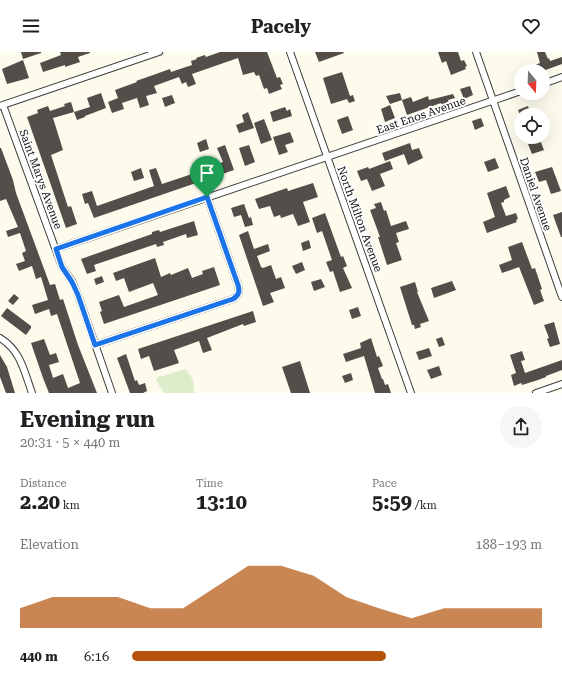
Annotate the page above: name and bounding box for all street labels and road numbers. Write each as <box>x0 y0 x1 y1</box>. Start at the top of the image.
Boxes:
street label: East Enos Avenue <box>375 94 467 137</box>
street label: Saint Marys Avenue <box>16 127 65 231</box>
street label: Daniel Avenue <box>517 156 554 233</box>
street label: North Milton Avenue <box>334 165 385 274</box>

